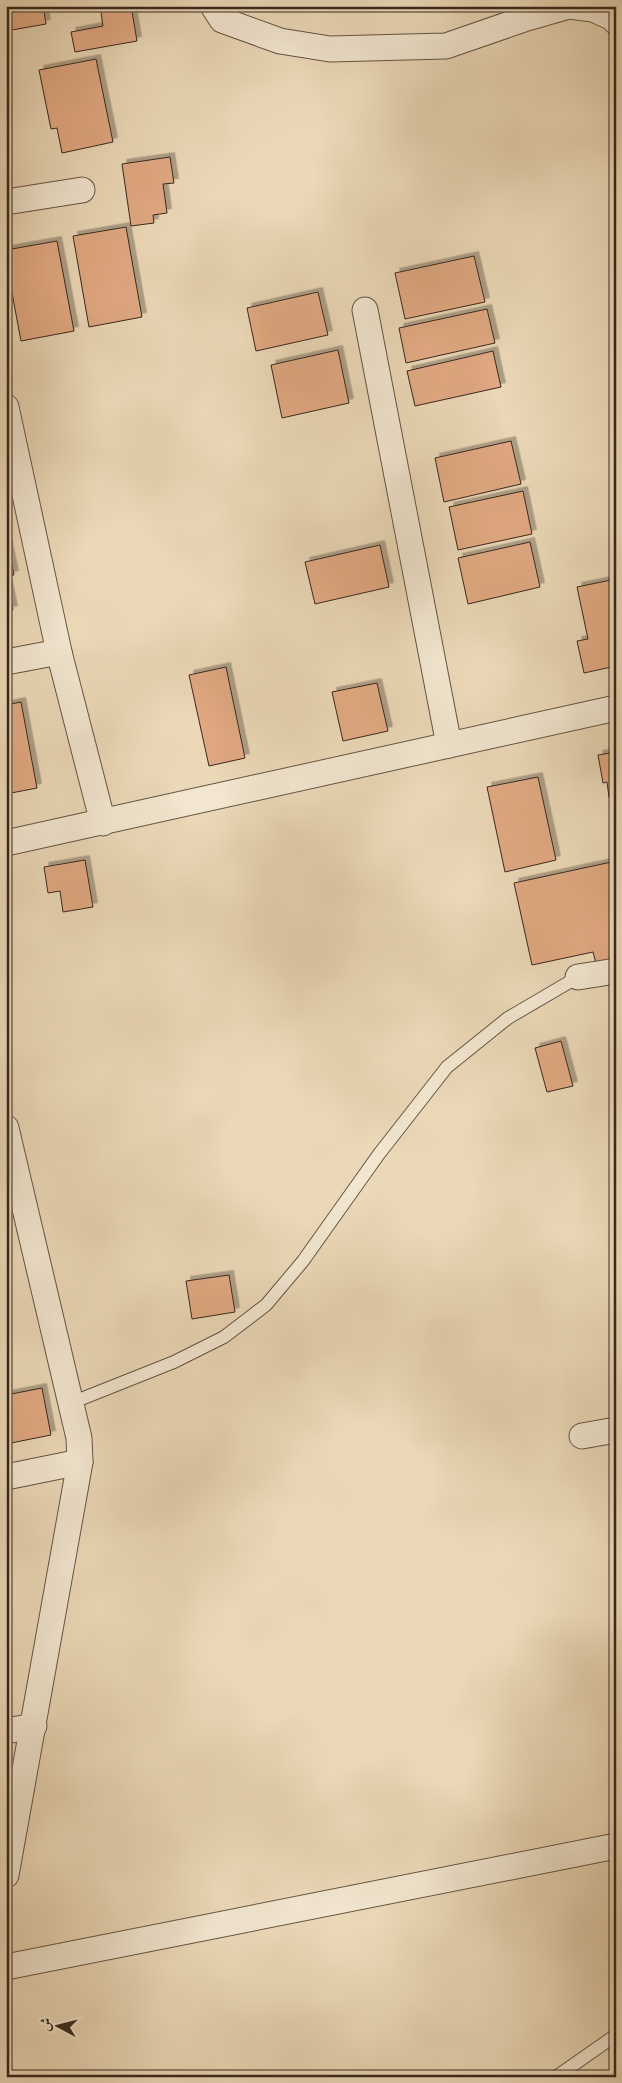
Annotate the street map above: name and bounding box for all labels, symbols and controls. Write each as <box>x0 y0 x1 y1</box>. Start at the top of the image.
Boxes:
north arrow <box>32 2000 82 2050</box>
text: ش <box>35 2016 55 2032</box>

